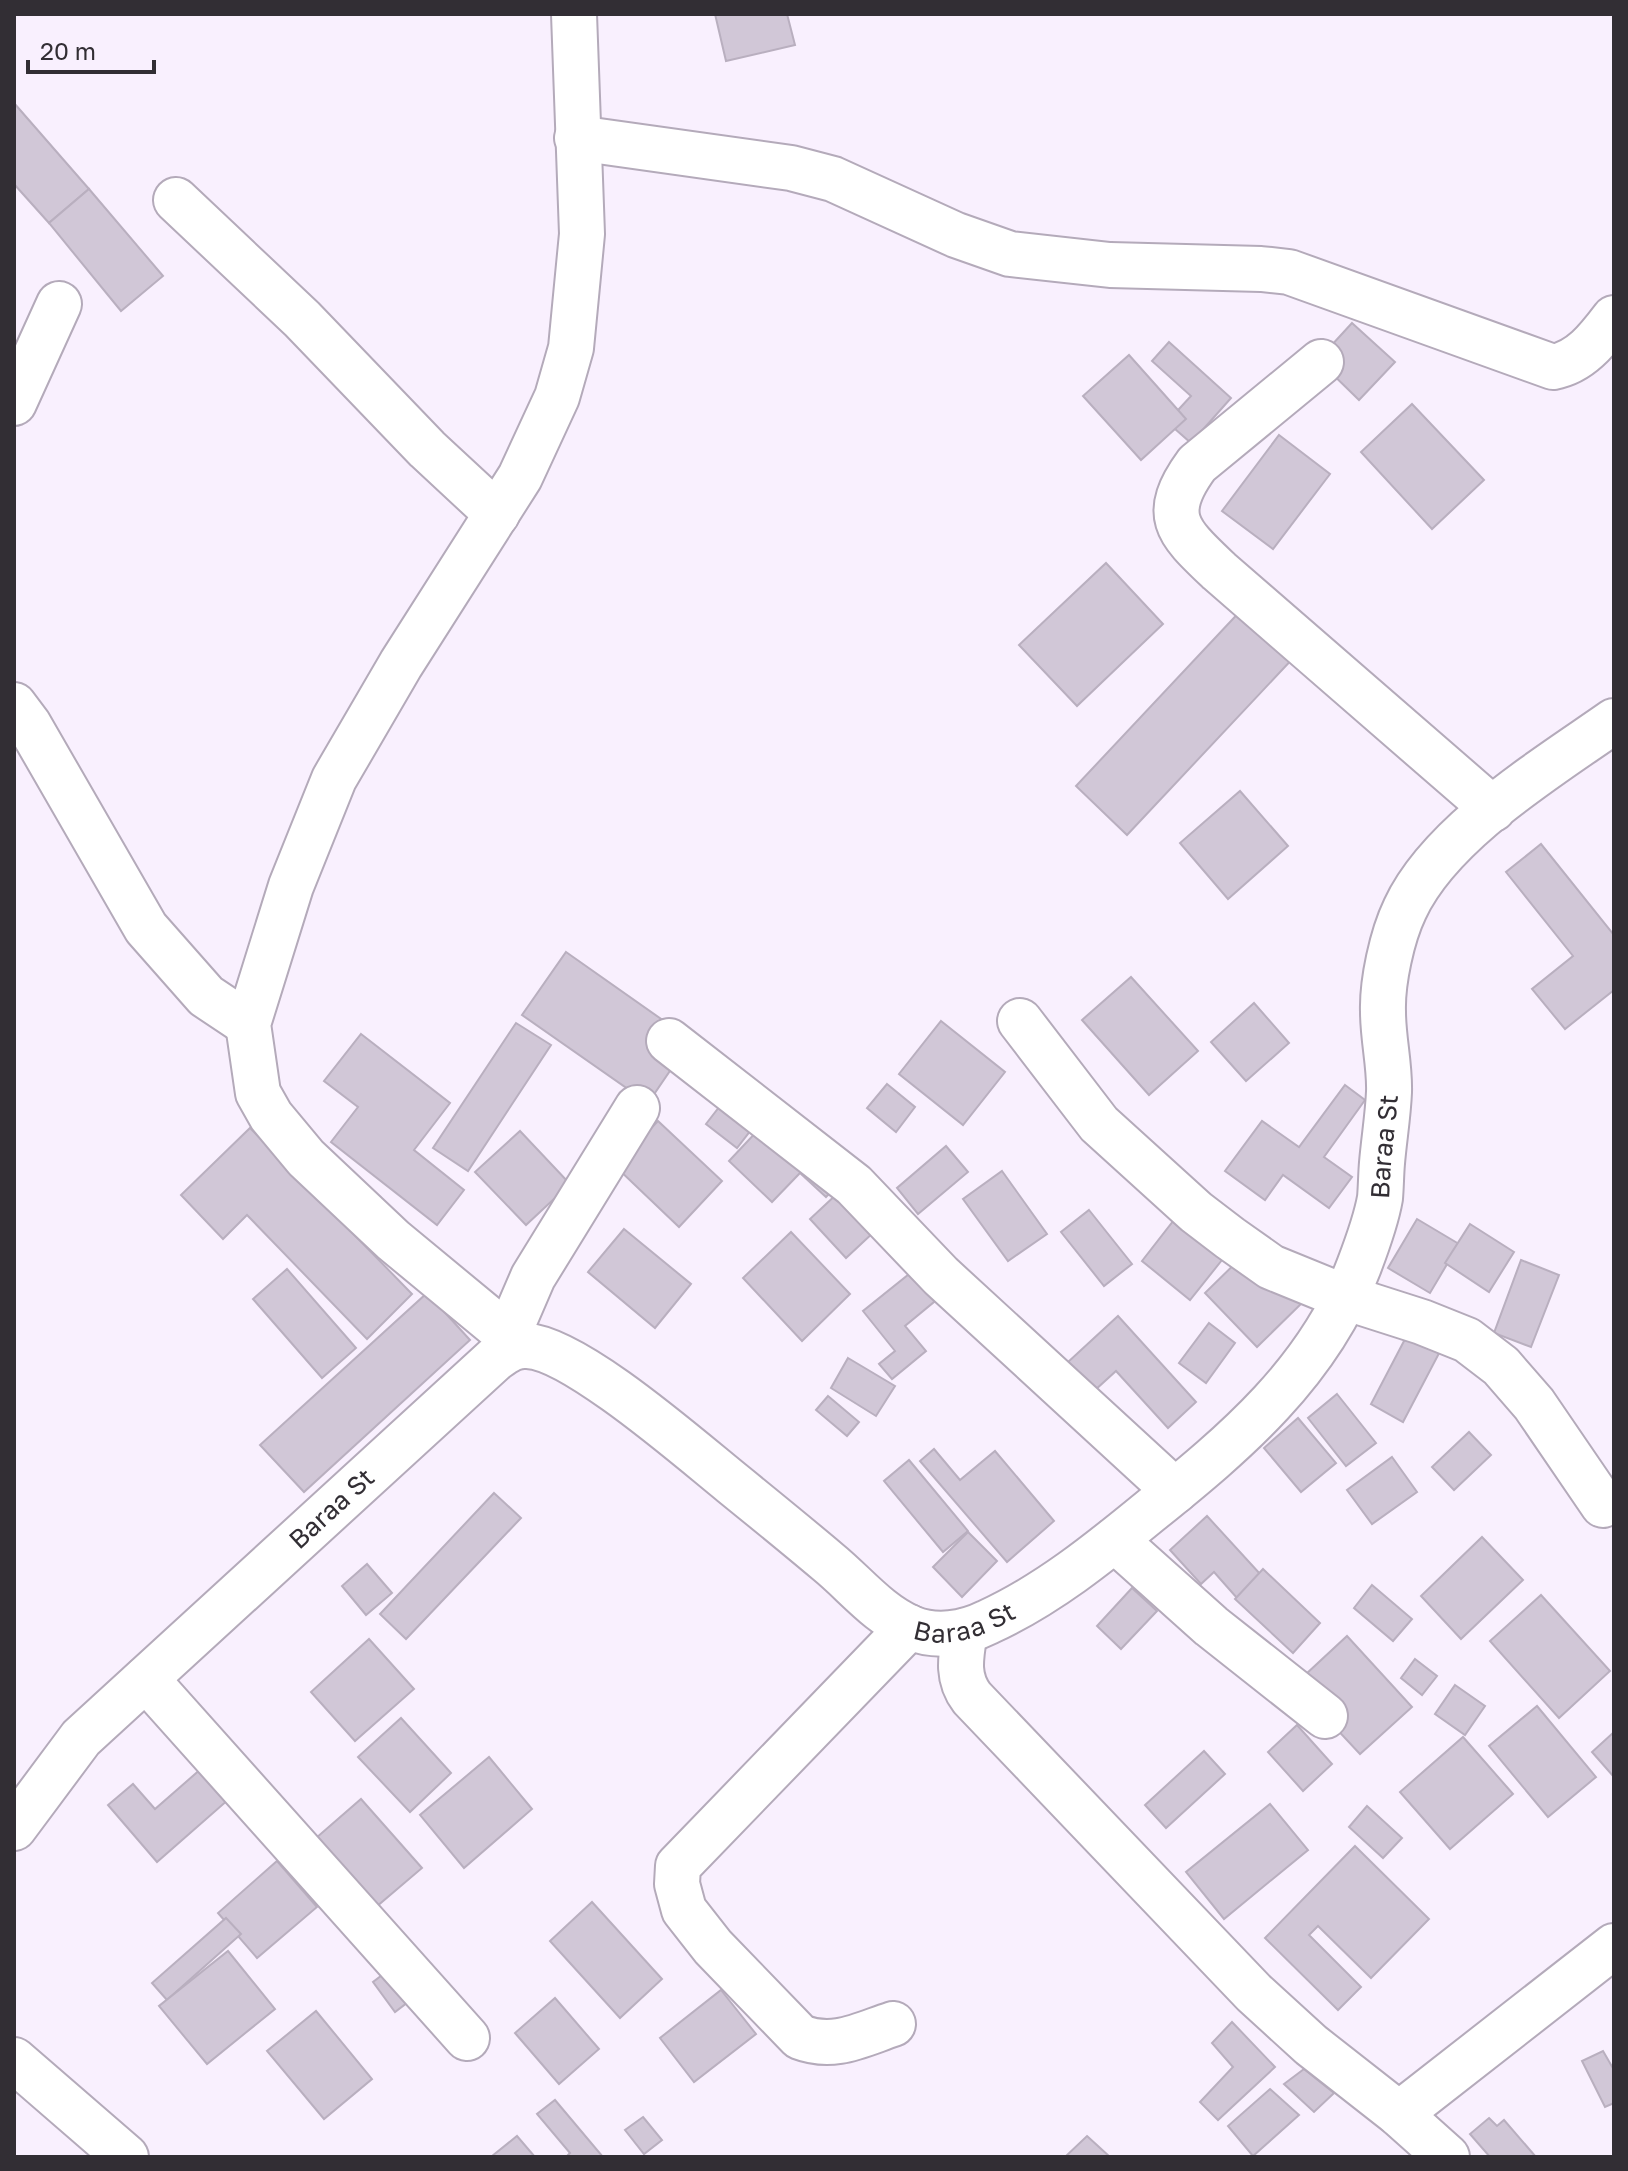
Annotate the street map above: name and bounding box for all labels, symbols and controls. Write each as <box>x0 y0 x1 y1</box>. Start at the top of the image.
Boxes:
scale bar <box>28 24 154 74</box>
text: 20 m <box>40 36 96 65</box>
street label: Baraa St <box>1364 1094 1404 1200</box>
street label: Baraa St <box>282 1461 380 1555</box>
street label: Baraa St <box>911 1595 1020 1649</box>

